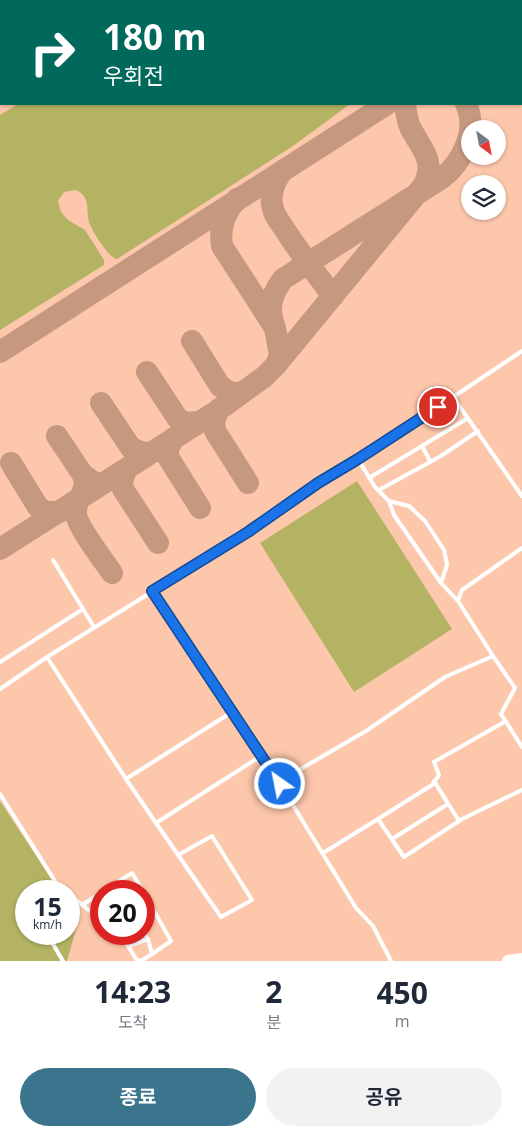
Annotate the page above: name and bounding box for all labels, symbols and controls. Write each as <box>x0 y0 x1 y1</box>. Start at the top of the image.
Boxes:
text: 180 m <box>103 13 207 60</box>
icon: right <box>20 20 85 85</box>
text: 우회전 <box>103 60 164 90</box>
north arrow <box>461 120 506 165</box>
map controls <box>461 120 506 220</box>
button: layers <box>461 175 506 220</box>
pin <box>417 386 459 428</box>
icon: arrive <box>424 393 452 421</box>
position arrow <box>253 757 305 809</box>
speed limit sign: 20 <box>90 880 155 945</box>
text: 15 <box>33 889 62 923</box>
text: km/h <box>33 916 62 933</box>
text: 14:23 <box>94 971 171 1012</box>
text: 2 <box>265 971 282 1012</box>
text: 450 <box>376 972 428 1013</box>
text: m <box>395 1010 410 1032</box>
text: 도착 <box>118 1011 147 1033</box>
text: 분 <box>266 1011 281 1033</box>
button: 종료 <box>20 1068 256 1126</box>
button: 공유 <box>266 1068 502 1126</box>

